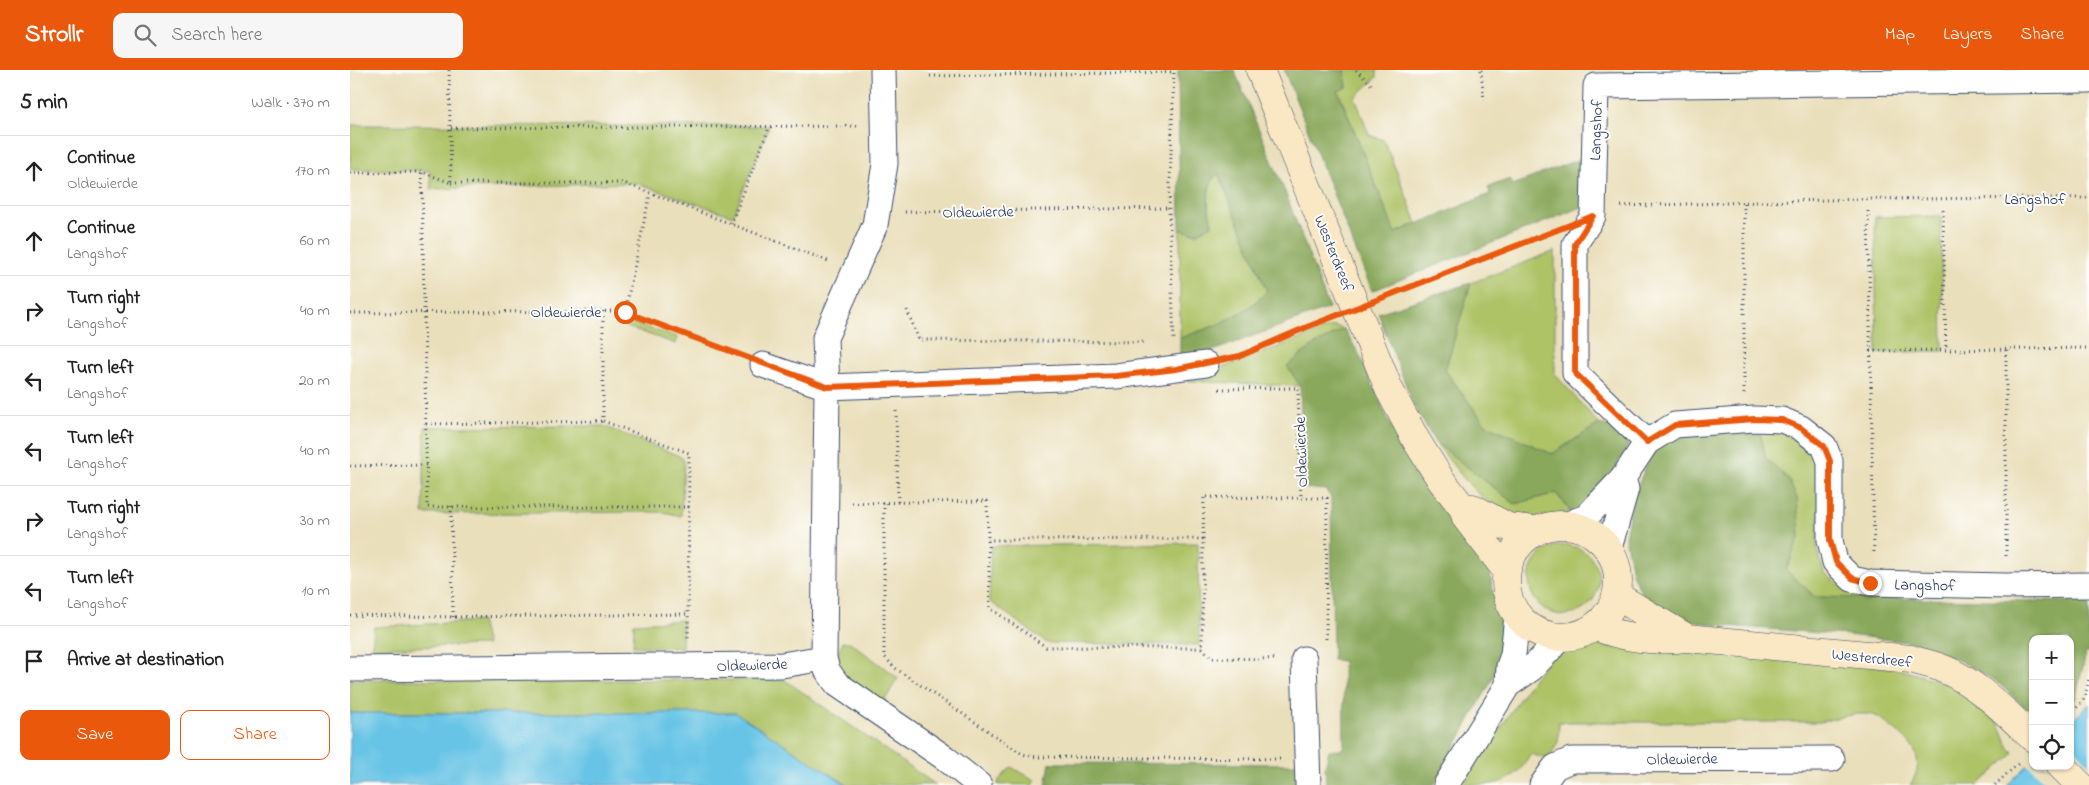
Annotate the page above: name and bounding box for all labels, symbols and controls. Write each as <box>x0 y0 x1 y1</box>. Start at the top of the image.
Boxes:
search box <box>113 13 463 58</box>
text: Strollr <box>25 18 83 53</box>
icon: search <box>131 21 159 49</box>
text: Search here <box>171 22 262 49</box>
text: Map <box>1885 22 1915 48</box>
text: Layers <box>1943 22 1993 48</box>
text: Share <box>2021 22 2064 48</box>
text: 5 min <box>20 88 68 118</box>
text: Walk · 370 m <box>251 91 330 115</box>
street label: Langshof <box>1584 99 1610 161</box>
text: Continue <box>67 145 135 172</box>
icon: ahead <box>20 157 48 185</box>
text: 170 m <box>295 159 330 183</box>
text: Oldewierde <box>67 172 138 196</box>
street label: Langshof <box>2004 188 2066 212</box>
street label: Oldewierde <box>942 200 1015 226</box>
street label: Westerdreef <box>1307 212 1360 296</box>
text: Continue <box>67 215 135 242</box>
icon: ahead <box>20 227 48 255</box>
text: 60 m <box>300 229 330 253</box>
text: Langshof <box>67 242 128 266</box>
text: Turn right <box>67 285 140 312</box>
icon: right <box>20 297 48 325</box>
text: 40 m <box>300 299 330 323</box>
street label: Oldewierde <box>530 301 602 325</box>
route start <box>614 301 637 324</box>
text: Langshof <box>67 312 128 336</box>
text: Turn left <box>67 355 134 382</box>
icon: left <box>20 367 48 395</box>
text: 20 m <box>299 369 330 393</box>
text: Langshof <box>67 382 128 406</box>
street label: Oldewierde <box>1289 415 1315 488</box>
text: Turn left <box>67 425 134 452</box>
icon: left <box>20 437 48 465</box>
text: 40 m <box>300 439 330 463</box>
text: Langshof <box>67 452 128 476</box>
text: Turn right <box>67 495 140 522</box>
icon: right <box>20 507 48 535</box>
text: 30 m <box>300 509 330 533</box>
text: Langshof <box>67 522 128 546</box>
text: Turn left <box>67 565 134 592</box>
route end <box>1859 572 1882 595</box>
street label: Langshof <box>1894 573 1956 599</box>
icon: left <box>20 577 48 605</box>
text: 10 m <box>302 579 330 603</box>
text: Langshof <box>67 592 128 616</box>
map controls <box>2029 635 2074 770</box>
button: + <box>2029 635 2074 680</box>
street label: Westerdreef <box>1830 643 1914 675</box>
icon: arrive <box>20 647 48 675</box>
text: Arrive at destination <box>67 647 224 674</box>
street label: Oldewierde <box>716 653 789 679</box>
button: − <box>2029 680 2074 725</box>
button: Save <box>20 710 170 760</box>
button: Share <box>180 710 330 760</box>
button: locate <box>2029 725 2074 770</box>
street label: Oldewierde <box>1646 747 1719 773</box>

